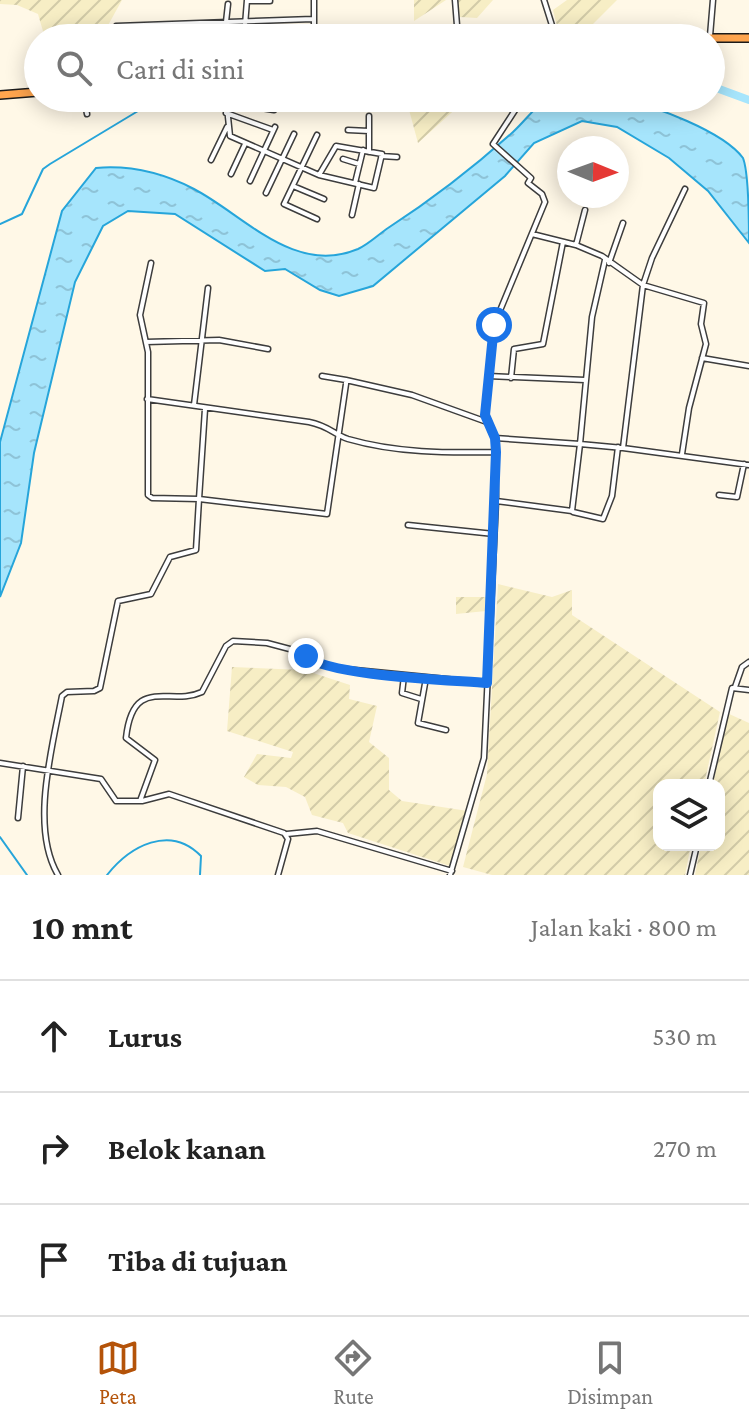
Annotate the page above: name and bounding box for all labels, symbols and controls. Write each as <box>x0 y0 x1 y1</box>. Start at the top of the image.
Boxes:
search box <box>24 24 725 112</box>
icon: search <box>52 46 96 90</box>
text: Cari di sini <box>116 52 244 85</box>
north arrow <box>557 136 629 208</box>
route start <box>476 307 512 343</box>
route end <box>288 638 324 674</box>
map controls <box>653 779 725 851</box>
button: layers <box>653 779 725 851</box>
text: 10 mnt <box>32 909 132 946</box>
text: Jalan kaki · 800 m <box>531 913 717 942</box>
icon: ahead <box>32 1014 76 1058</box>
text: Lurus <box>108 1020 182 1053</box>
text: 530 m <box>652 1022 717 1051</box>
icon: right <box>32 1126 76 1170</box>
text: Belok kanan <box>108 1132 266 1165</box>
text: 270 m <box>653 1134 717 1163</box>
icon: arrive <box>32 1238 76 1282</box>
text: Tiba di tujuan <box>108 1244 287 1277</box>
tab: Peta <box>96 1336 140 1409</box>
tab: Rute <box>331 1336 375 1409</box>
tab: Disimpan <box>567 1336 653 1409</box>

